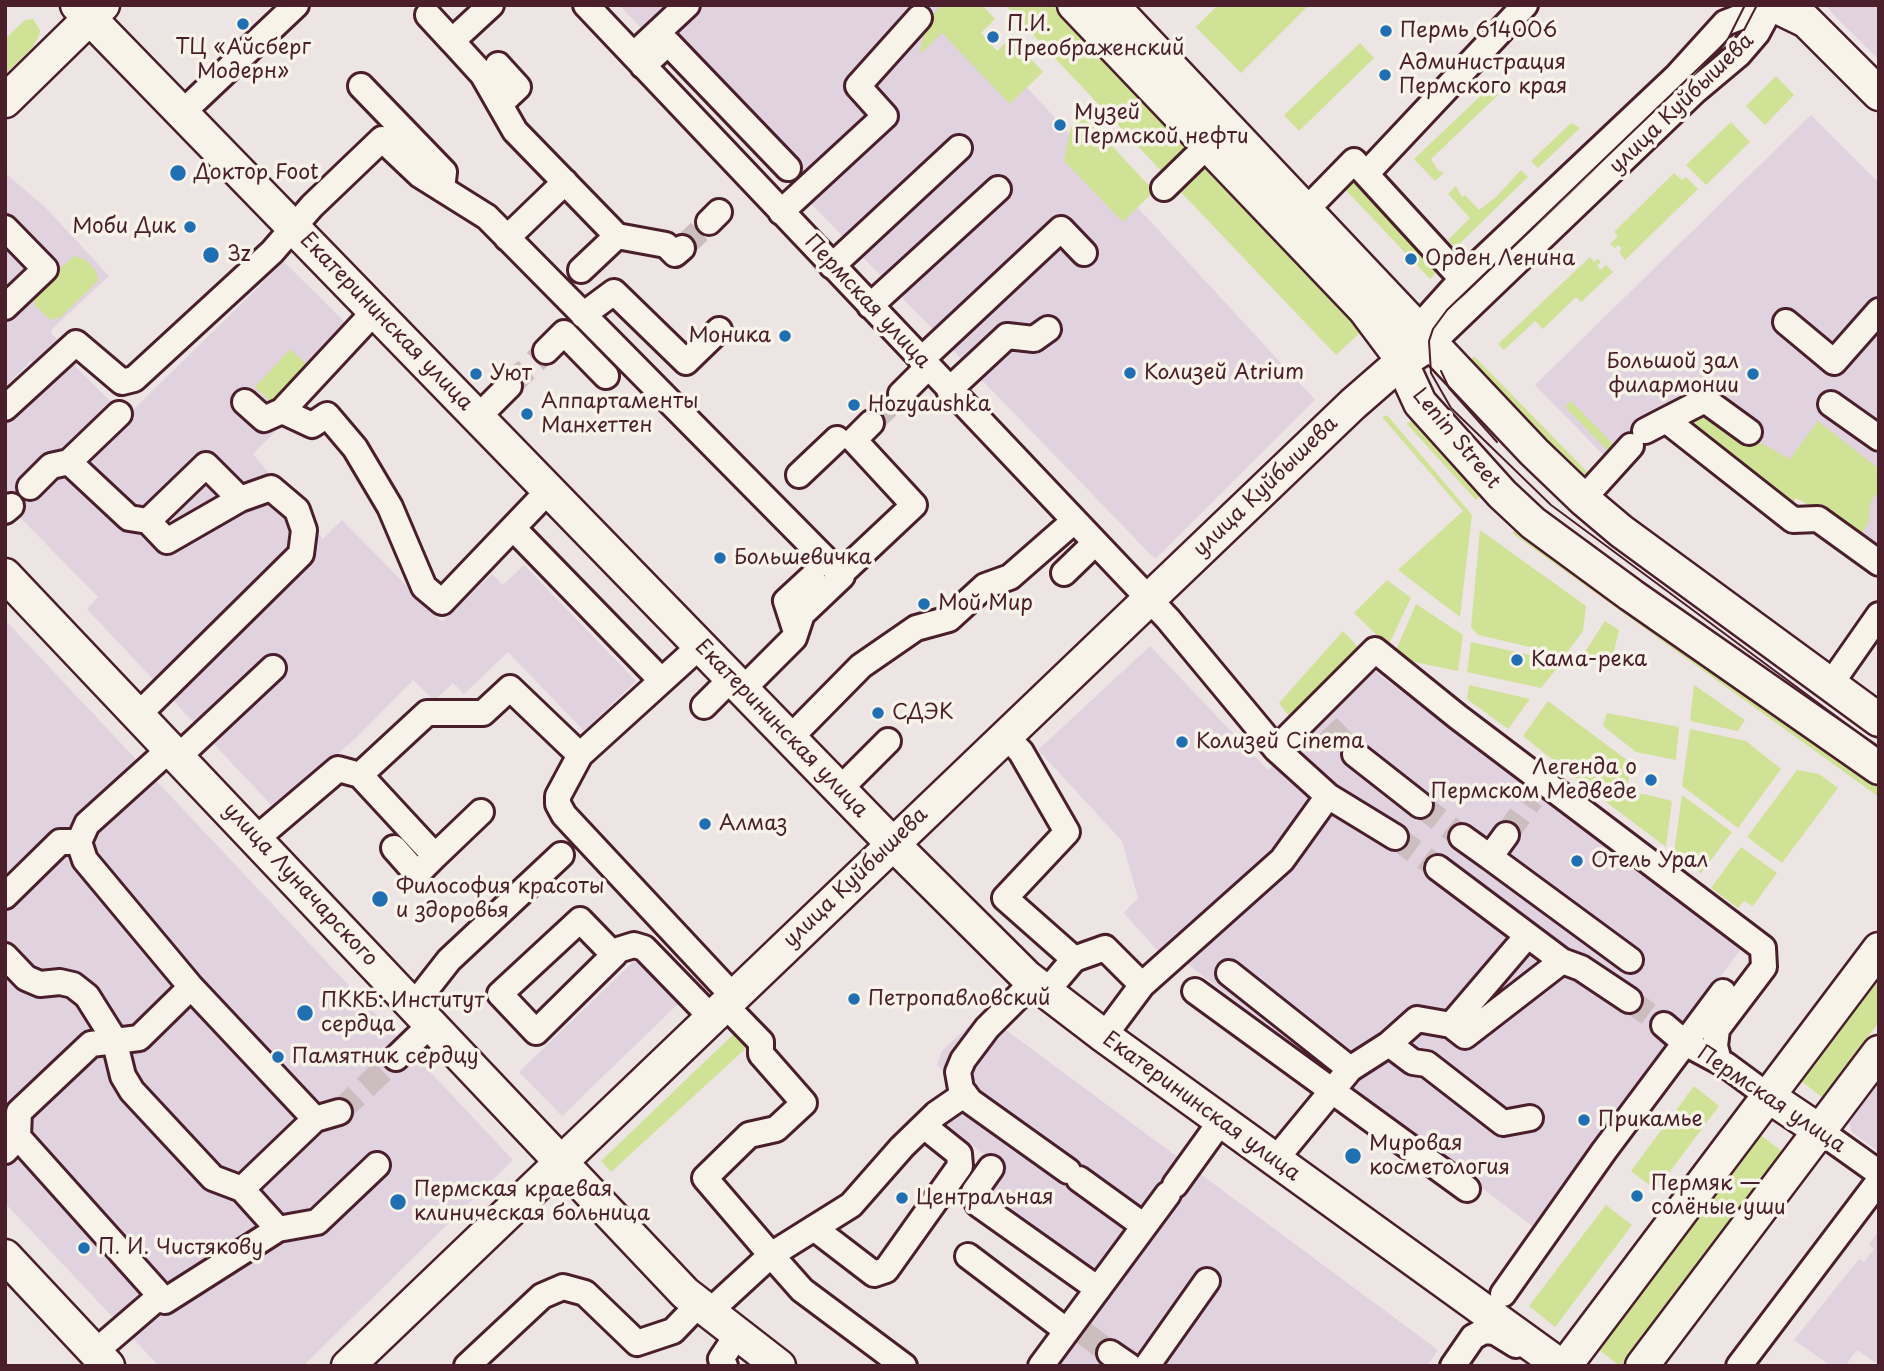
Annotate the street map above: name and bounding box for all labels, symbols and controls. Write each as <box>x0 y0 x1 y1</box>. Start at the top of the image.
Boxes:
place label: П.И. Преображенский <box>1007 12 1184 62</box>
marker: ТЦ «Айсберг Модерн» <box>235 16 251 32</box>
place label: Пермь 614006 <box>1400 18 1557 44</box>
marker: Пермь 614006 <box>1378 23 1394 39</box>
marker: П.И. Преображенский <box>985 29 1001 45</box>
street label: улица Куйбышева <box>1605 29 1759 179</box>
place label: ТЦ «Айсберг Модерн» <box>175 35 311 85</box>
place label: Администрация Пермского края <box>1399 50 1567 100</box>
marker: Администрация Пермского края <box>1377 67 1393 83</box>
place label: Музей Пермской нефти <box>1074 100 1249 150</box>
marker: Музей Пермской нефти <box>1052 117 1068 133</box>
place label: Доктор Foot <box>194 160 319 186</box>
marker: Доктор Foot <box>168 163 188 183</box>
place label: Моби Дик <box>72 214 176 240</box>
marker: Моби Дик <box>182 219 198 235</box>
street label: Екатерининская улица <box>294 228 478 416</box>
street label: Пермская улица <box>799 230 935 374</box>
place label: 3z <box>227 242 251 268</box>
marker: 3z <box>201 245 221 265</box>
place label: Орден Ленина <box>1425 246 1575 272</box>
marker: Орден Ленина <box>1403 251 1419 267</box>
place label: Моника <box>688 323 771 349</box>
marker: Моника <box>777 328 793 344</box>
place label: Большой зал филармонии <box>1607 349 1739 399</box>
place label: Колизей Atrium <box>1144 360 1304 386</box>
place label: Уют <box>490 361 532 387</box>
marker: Колизей Atrium <box>1122 365 1138 381</box>
marker: Уют <box>468 366 484 382</box>
marker: Большой зал филармонии <box>1745 366 1761 382</box>
street label: Lenin Street <box>1407 384 1505 494</box>
place label: Аппартаменты Манхеттен <box>541 389 699 439</box>
place label: Hozyaushka <box>868 392 991 418</box>
marker: Hozyaushka <box>846 397 862 413</box>
marker: Аппартаменты Манхеттен <box>519 406 535 422</box>
street label: улица Куйбышева <box>1189 412 1343 562</box>
place label: Большевичка <box>734 545 872 571</box>
marker: Большевичка <box>712 550 728 566</box>
place label: Мой Мир <box>938 591 1033 617</box>
marker: Мой Мир <box>916 596 932 612</box>
street label: Екатерининская улица <box>689 635 873 823</box>
place label: Кама-река <box>1531 647 1647 673</box>
marker: Кама-река <box>1509 652 1525 668</box>
place label: СДЭК <box>892 700 954 726</box>
marker: СДЭК <box>870 705 886 721</box>
place label: Колизей Cinema <box>1196 729 1364 755</box>
marker: Колизей Cinema <box>1174 734 1190 750</box>
place label: Легенда о Пермском Медведе <box>1431 755 1637 805</box>
marker: Легенда о Пермском Медведе <box>1643 772 1659 788</box>
street label: улица Луначарского <box>218 798 382 972</box>
street label: улица Куйбышева <box>779 803 933 953</box>
place label: Алмаз <box>719 811 788 837</box>
marker: Алмаз <box>697 816 713 832</box>
place label: Отель Урал <box>1591 848 1708 874</box>
marker: Отель Урал <box>1569 853 1585 869</box>
place label: Философия красоты и здоровья <box>396 874 605 924</box>
marker: Философия красоты и здоровья <box>370 889 390 909</box>
place label: Петропавловский <box>868 986 1051 1012</box>
place label: ПККБ: Институт сердца <box>321 988 484 1038</box>
marker: Петропавловский <box>846 991 862 1007</box>
marker: ПККБ: Институт сердца <box>295 1003 315 1023</box>
street label: Екатерининская улица <box>1097 1027 1305 1187</box>
street label: Пермская улица <box>1692 1041 1850 1159</box>
place label: Памятник сердцу <box>292 1044 479 1070</box>
marker: Памятник сердцу <box>270 1049 286 1065</box>
place label: Прикамье <box>1598 1107 1703 1133</box>
marker: Прикамье <box>1576 1112 1592 1128</box>
place label: Мировая косметология <box>1369 1131 1510 1181</box>
marker: Мировая косметология <box>1343 1146 1363 1166</box>
place label: Пермяк — солёные уши <box>1651 1171 1786 1221</box>
place label: Пермская краевая клиническая больница <box>414 1177 650 1227</box>
place label: Центральная <box>916 1185 1054 1211</box>
marker: Пермяк — солёные уши <box>1629 1188 1645 1204</box>
marker: Центральная <box>894 1190 910 1206</box>
marker: Пермская краевая клиническая больница <box>388 1192 408 1212</box>
place label: П. И. Чистякову <box>98 1235 263 1261</box>
marker: П. И. Чистякову <box>76 1240 92 1256</box>

